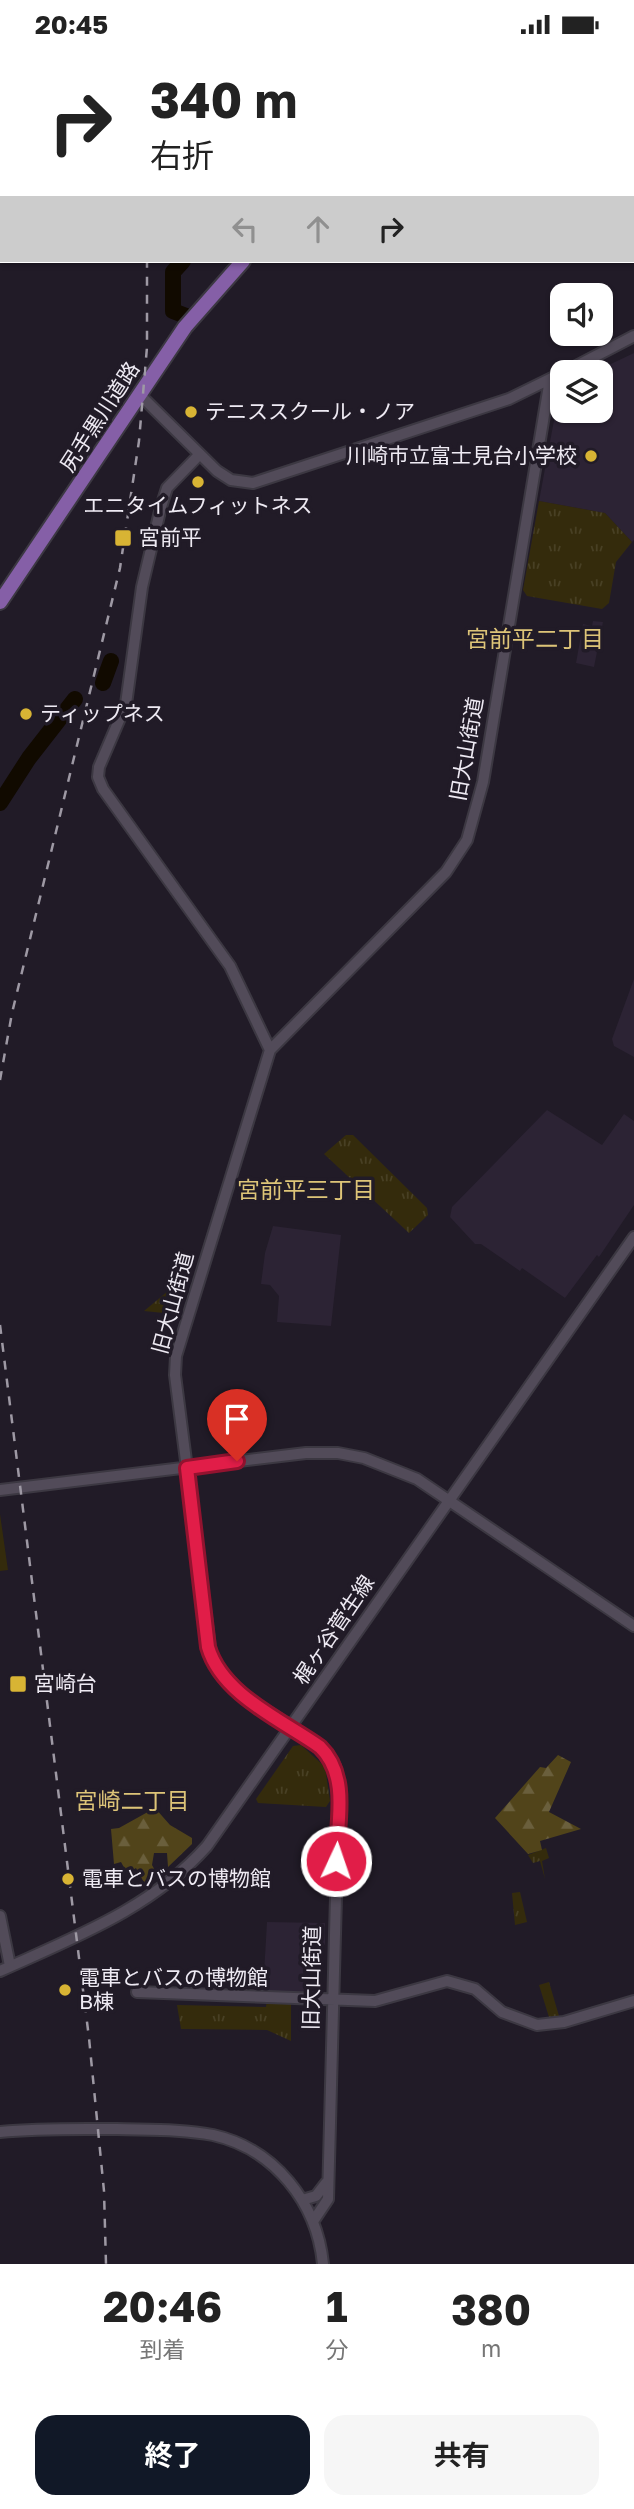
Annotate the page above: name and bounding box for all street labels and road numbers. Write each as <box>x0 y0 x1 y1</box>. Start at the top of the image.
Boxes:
street label: 尻手黒川道路 <box>54 357 144 476</box>
street label: 旧大山街道 <box>444 695 488 803</box>
street label: 旧大山街道 <box>146 1249 198 1357</box>
street label: 梶ヶ谷菅生線 <box>287 1570 379 1689</box>
street label: 旧大山街道 <box>297 1925 325 2031</box>

